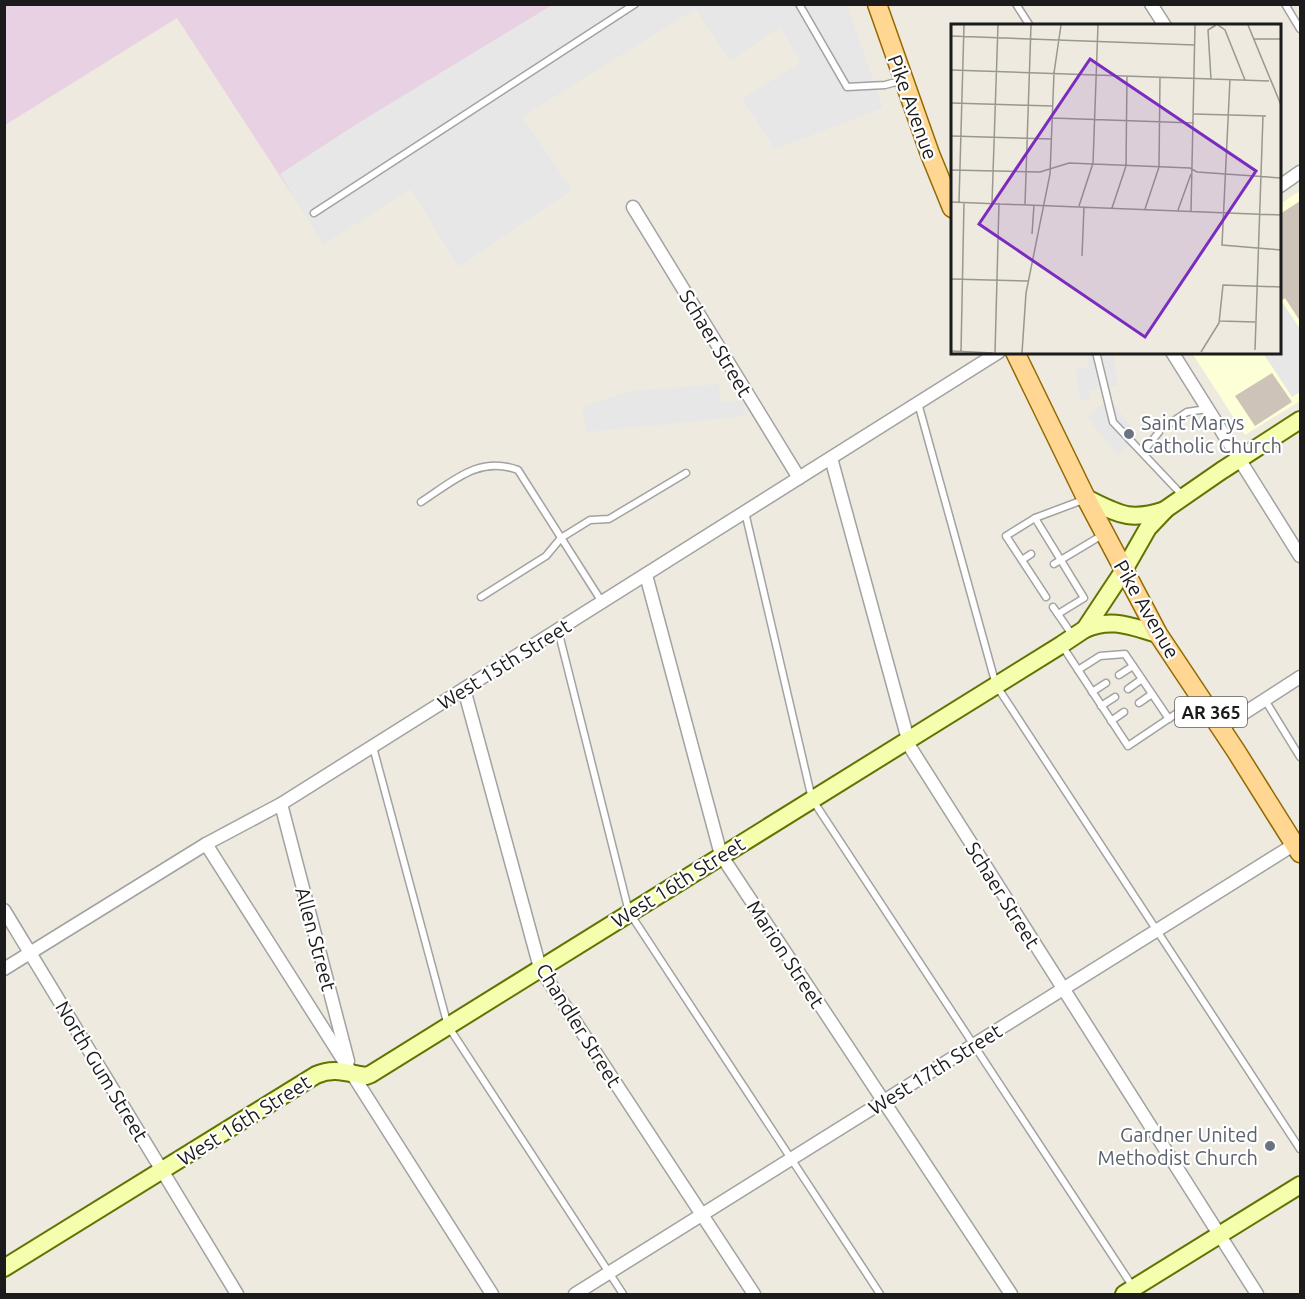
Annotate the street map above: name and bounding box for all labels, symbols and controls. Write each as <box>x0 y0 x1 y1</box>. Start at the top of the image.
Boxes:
inset map <box>951 24 1281 354</box>
street label: Pike Avenue <box>883 52 943 162</box>
street label: Schaer Street <box>675 285 757 401</box>
place label: Saint Marys Catholic Church <box>1141 411 1282 457</box>
marker: Saint Marys Catholic Church <box>1122 427 1136 441</box>
street label: Pike Avenue <box>1110 556 1184 662</box>
street label: West 15th Street <box>433 614 575 714</box>
road number: AR 365 <box>1175 697 1247 727</box>
street label: West 16th Street <box>607 832 749 932</box>
street label: Schaer Street <box>961 838 1045 952</box>
street label: Allen Street <box>291 885 341 993</box>
street label: Marion Street <box>743 896 829 1012</box>
street label: Chandler Street <box>532 959 626 1091</box>
street label: North Gum Street <box>51 997 153 1146</box>
street label: West 17th Street <box>864 1019 1006 1119</box>
street label: West 16th Street <box>173 1070 315 1170</box>
place label: Gardner United Methodist Church <box>1098 1123 1258 1169</box>
marker: Gardner United Methodist Church <box>1263 1139 1277 1153</box>

